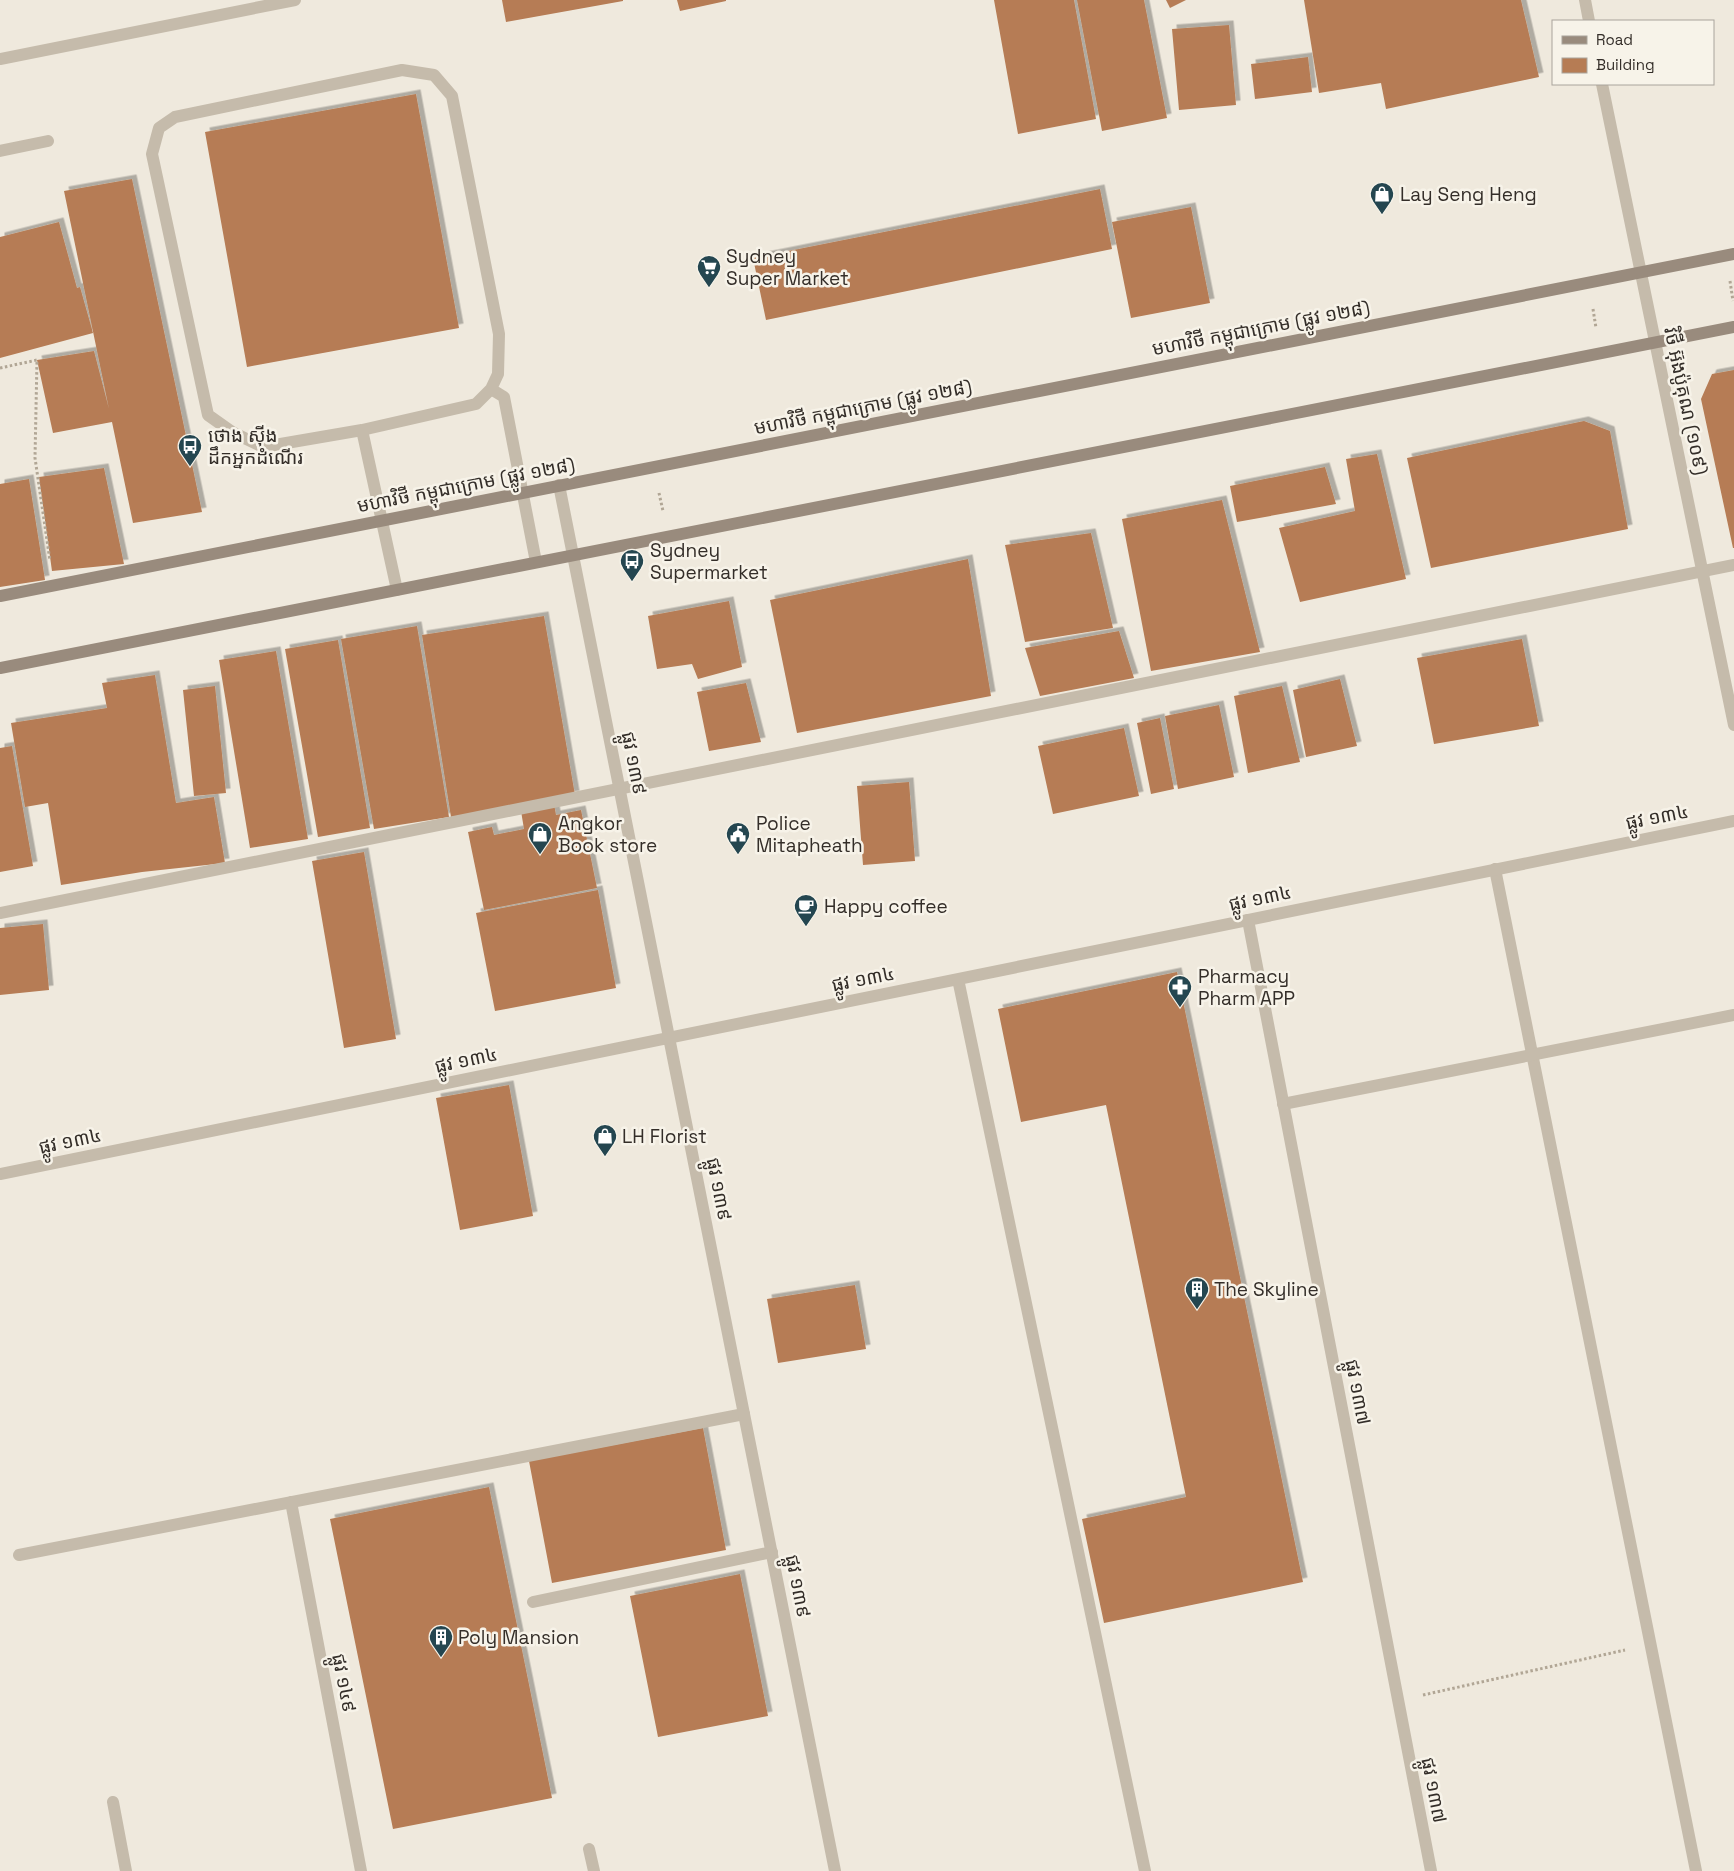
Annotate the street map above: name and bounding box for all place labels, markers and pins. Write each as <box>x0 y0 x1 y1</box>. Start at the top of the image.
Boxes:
shop icon: Lay Seng Heng <box>1369 181 1395 215</box>
place label: Lay Seng Heng <box>1400 182 1537 207</box>
place label: Sydney Super Market <box>726 244 849 291</box>
supermarket icon: Sydney Super Market <box>696 254 722 288</box>
place label: ថោង ស៊ីង ដឹកអ្នកដំណើរ <box>208 423 303 470</box>
bus stop icon: ថោង ស៊ីង ដឹកអ្នកដំណើរ <box>177 433 203 467</box>
place label: Sydney Supermarket <box>650 538 768 585</box>
bus stop icon: Sydney Supermarket <box>619 548 645 582</box>
place label: Angkor Book store <box>558 811 657 858</box>
place label: Police Mitapheath <box>756 811 863 858</box>
shop icon: Angkor Book store <box>527 821 553 855</box>
public building icon: Police Mitapheath <box>725 821 751 855</box>
cafe icon: Happy coffee <box>793 893 819 927</box>
place label: Happy coffee <box>824 894 948 919</box>
place label: Pharmacy Pharm APP <box>1198 964 1295 1011</box>
pharmacy icon: Pharmacy Pharm APP <box>1167 974 1193 1008</box>
shop icon: LH Florist <box>592 1123 618 1157</box>
place label: LH Florist <box>622 1124 707 1149</box>
building icon: The Skyline <box>1184 1276 1210 1310</box>
place label: The Skyline <box>1214 1277 1319 1302</box>
building icon: Poly Mansion <box>428 1624 454 1658</box>
place label: Poly Mansion <box>458 1625 579 1650</box>

